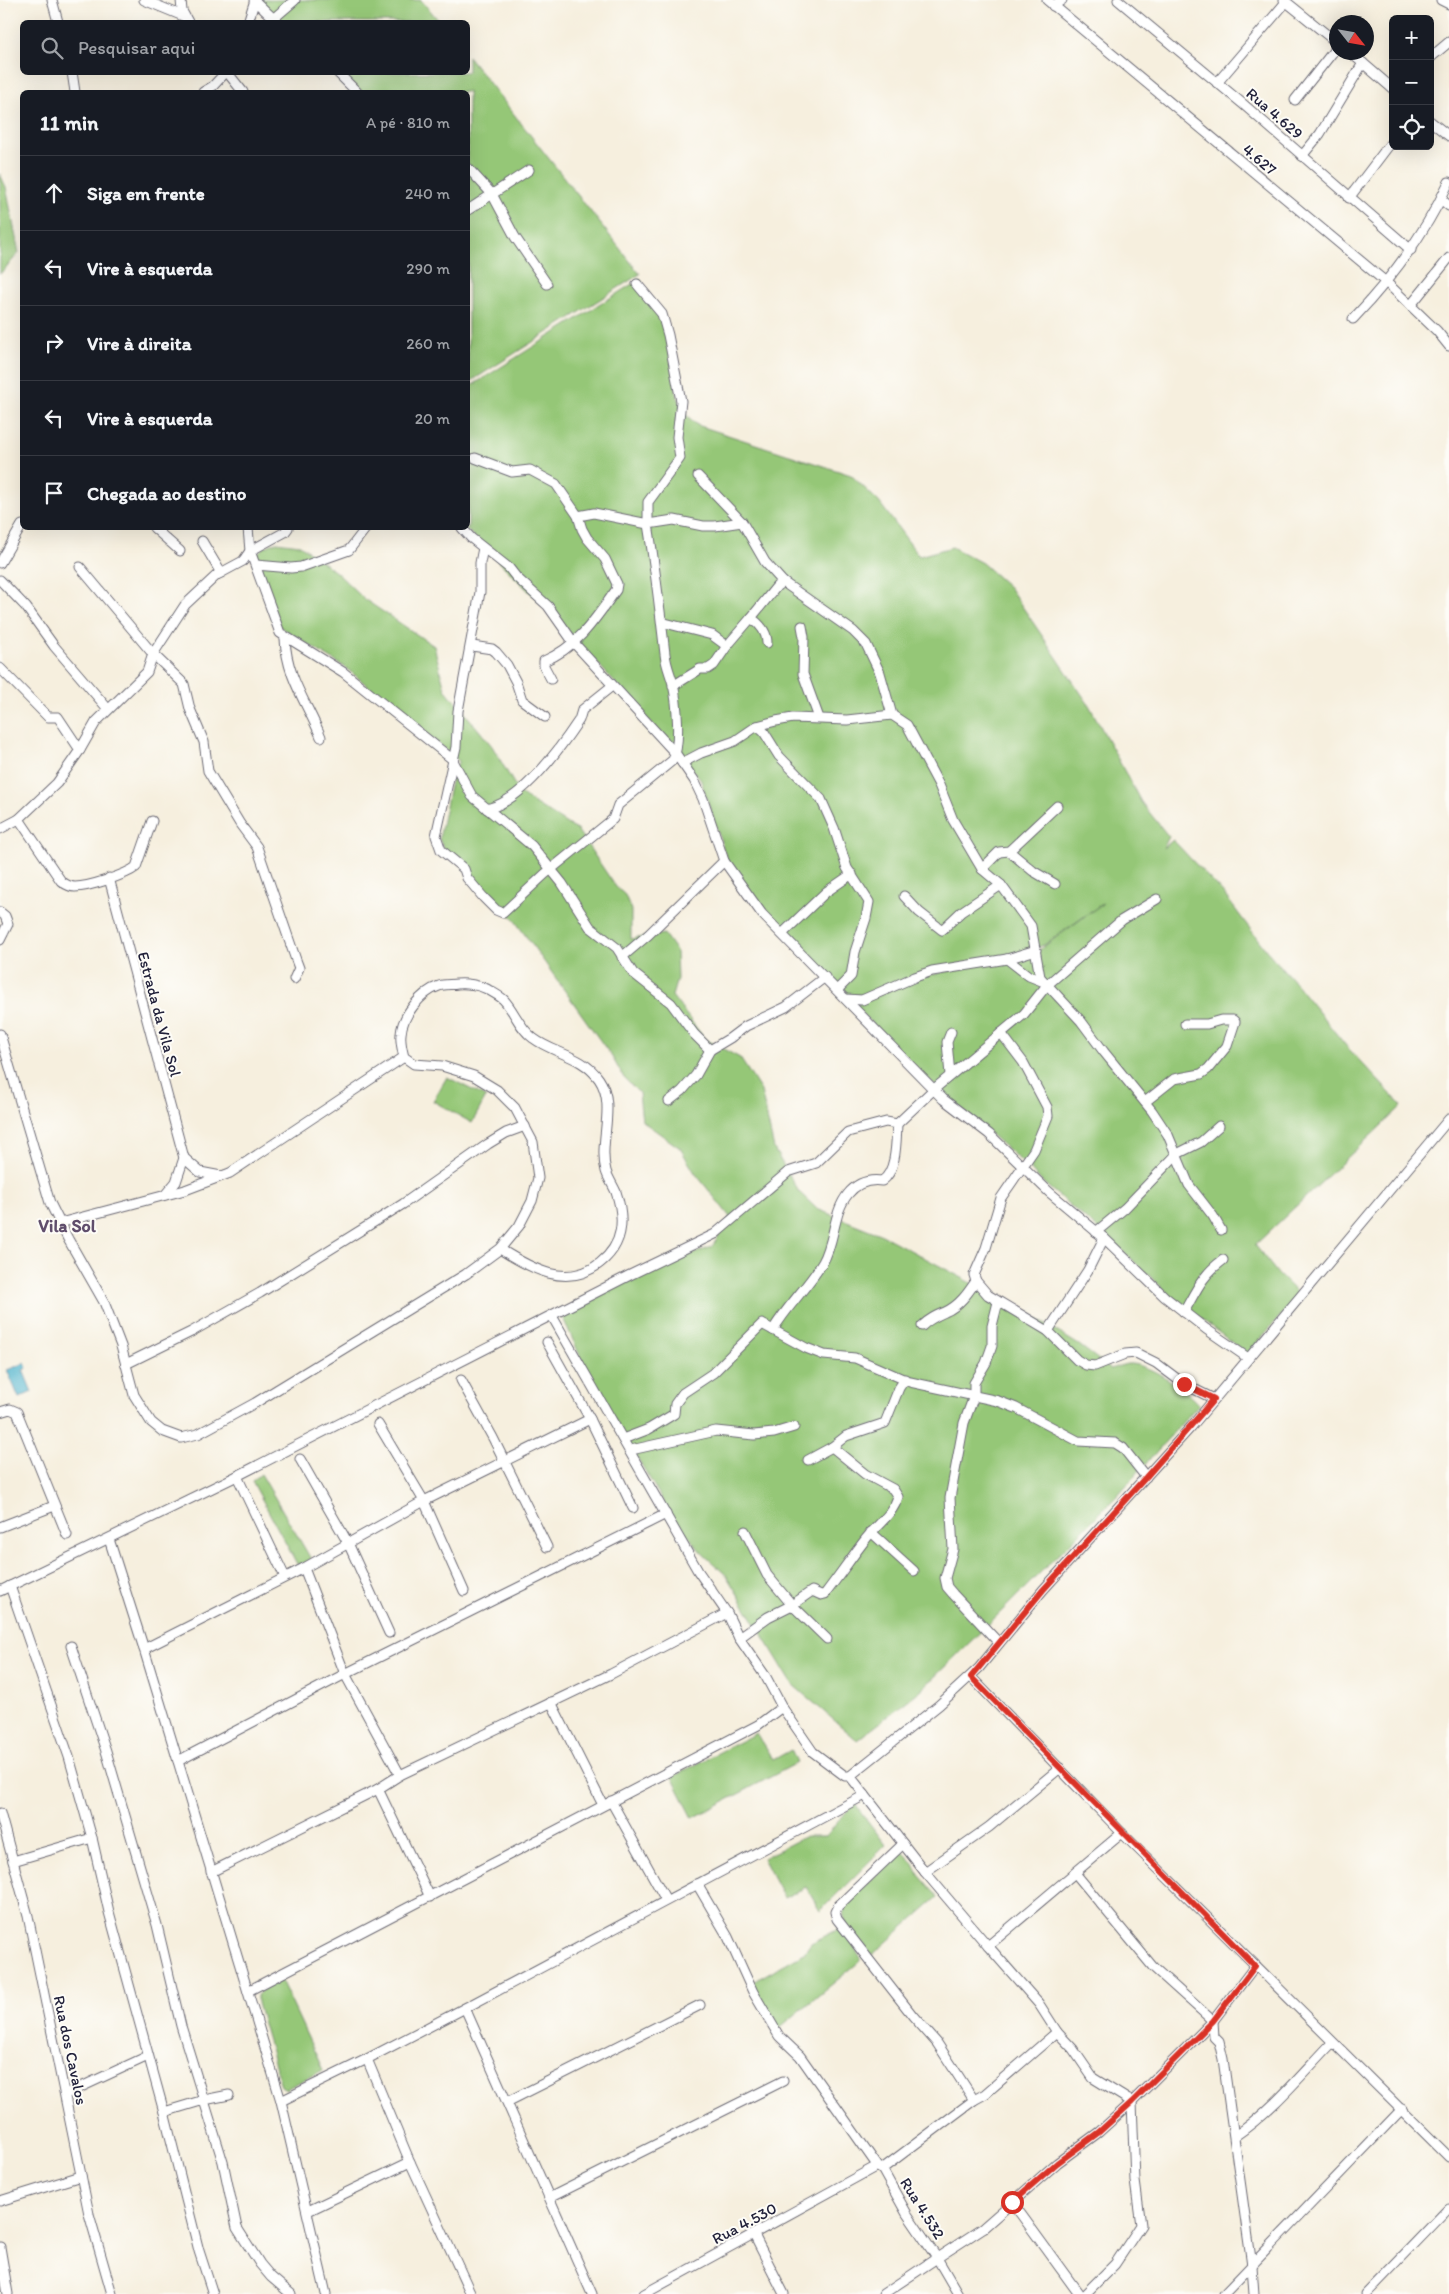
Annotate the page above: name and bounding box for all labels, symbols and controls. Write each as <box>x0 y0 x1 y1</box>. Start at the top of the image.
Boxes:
north arrow <box>1329 15 1374 60</box>
map controls <box>1389 15 1434 150</box>
button: + <box>1389 15 1434 60</box>
search box <box>20 20 470 75</box>
icon: search <box>38 34 66 62</box>
text: Pesquisar aqui <box>78 36 195 59</box>
button: − <box>1389 60 1434 105</box>
street label: Rua 4.629 <box>1242 84 1307 143</box>
button: locate <box>1389 105 1434 150</box>
text: 11 min <box>40 110 98 135</box>
text: A pé · 810 m <box>366 113 450 132</box>
street label: 4.627 <box>1239 140 1281 179</box>
icon: ahead <box>40 179 68 207</box>
text: Siga em frente <box>87 182 205 205</box>
text: 240 m <box>405 184 450 203</box>
icon: left <box>40 254 68 282</box>
text: Vire à esquerda <box>87 257 213 280</box>
text: 290 m <box>406 259 450 278</box>
icon: right <box>40 329 68 357</box>
text: Vire à direita <box>87 332 192 355</box>
text: 260 m <box>406 334 450 353</box>
icon: left <box>40 404 68 432</box>
text: Vire à esquerda <box>87 407 213 430</box>
text: 20 m <box>415 409 450 428</box>
icon: arrive <box>40 479 68 507</box>
text: Chegada ao destino <box>87 482 246 505</box>
street label: Estrada da Vila Sol <box>134 950 185 1079</box>
district label: Vila Sol <box>38 1215 97 1237</box>
route end <box>1173 1373 1196 1396</box>
street label: Rua dos Cavalos <box>50 1994 91 2107</box>
street label: Rua 4.532 <box>896 2174 949 2243</box>
route start <box>1001 2191 1024 2214</box>
street label: Rua 4.530 <box>709 2199 780 2248</box>

